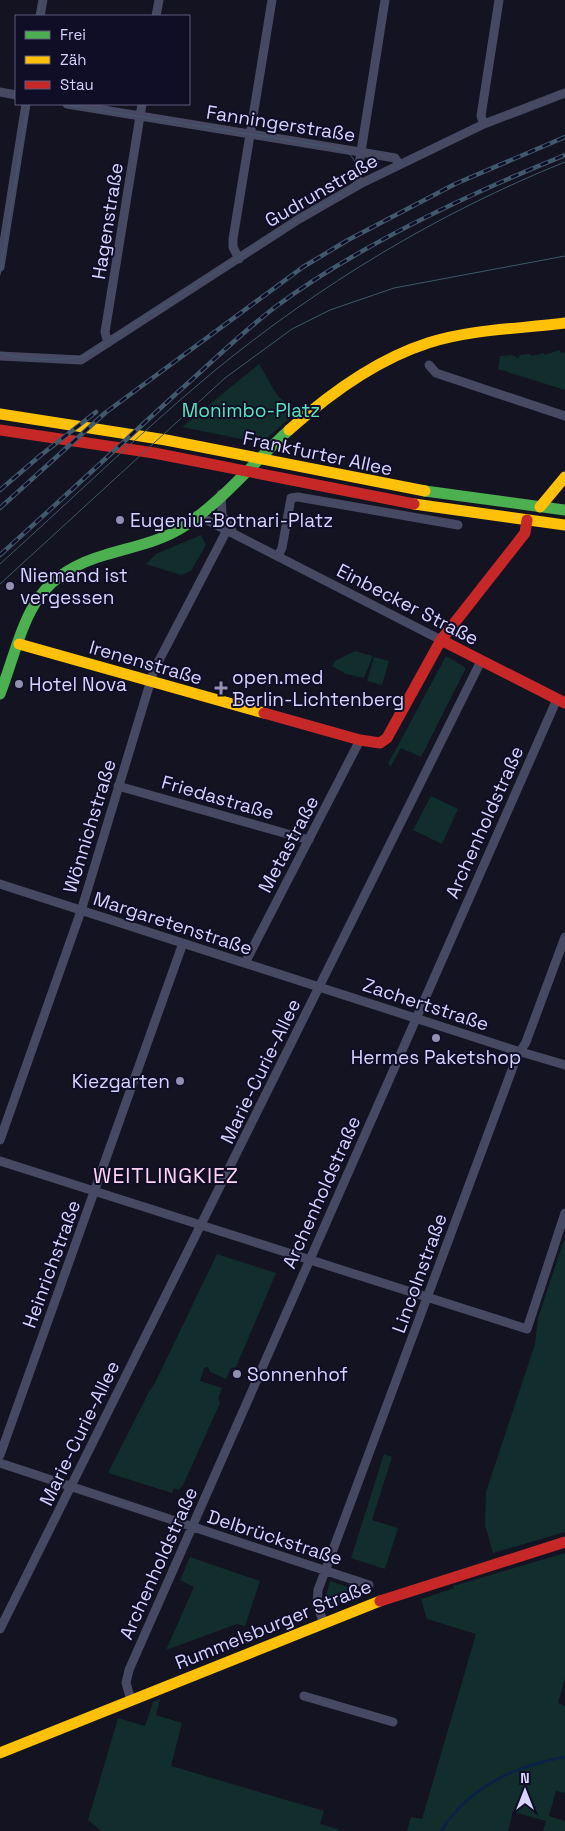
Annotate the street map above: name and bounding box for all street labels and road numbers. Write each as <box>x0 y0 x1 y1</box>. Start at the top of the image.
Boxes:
street label: Fanningerstraße <box>205 99 357 148</box>
street label: Gudrunstraße <box>260 148 382 233</box>
street label: Hagenstraße <box>86 161 129 281</box>
street label: Frankfurter Allee <box>241 425 395 482</box>
street label: Einbecker Straße <box>333 558 483 651</box>
street label: Irenenstraße <box>86 634 205 691</box>
street label: Archenholdstraße <box>440 742 529 902</box>
street label: Wönnichstraße <box>57 756 122 896</box>
street label: Friedastraße <box>159 769 277 825</box>
street label: Metastraße <box>252 791 324 897</box>
street label: Margaretenstraße <box>90 886 256 961</box>
street label: Zachertstraße <box>360 972 492 1037</box>
street label: Marie-Curie-Allee <box>215 995 306 1148</box>
street label: Archenholdstraße <box>277 1112 366 1272</box>
street label: Heinrichstraße <box>17 1197 86 1332</box>
street label: Lincolnstraße <box>386 1210 453 1336</box>
street label: Marie-Curie-Allee <box>34 1357 125 1510</box>
street label: Archenholdstraße <box>114 1483 203 1643</box>
street label: Delbrückstraße <box>204 1504 345 1571</box>
street label: Rummelsburger Straße <box>171 1574 375 1675</box>

